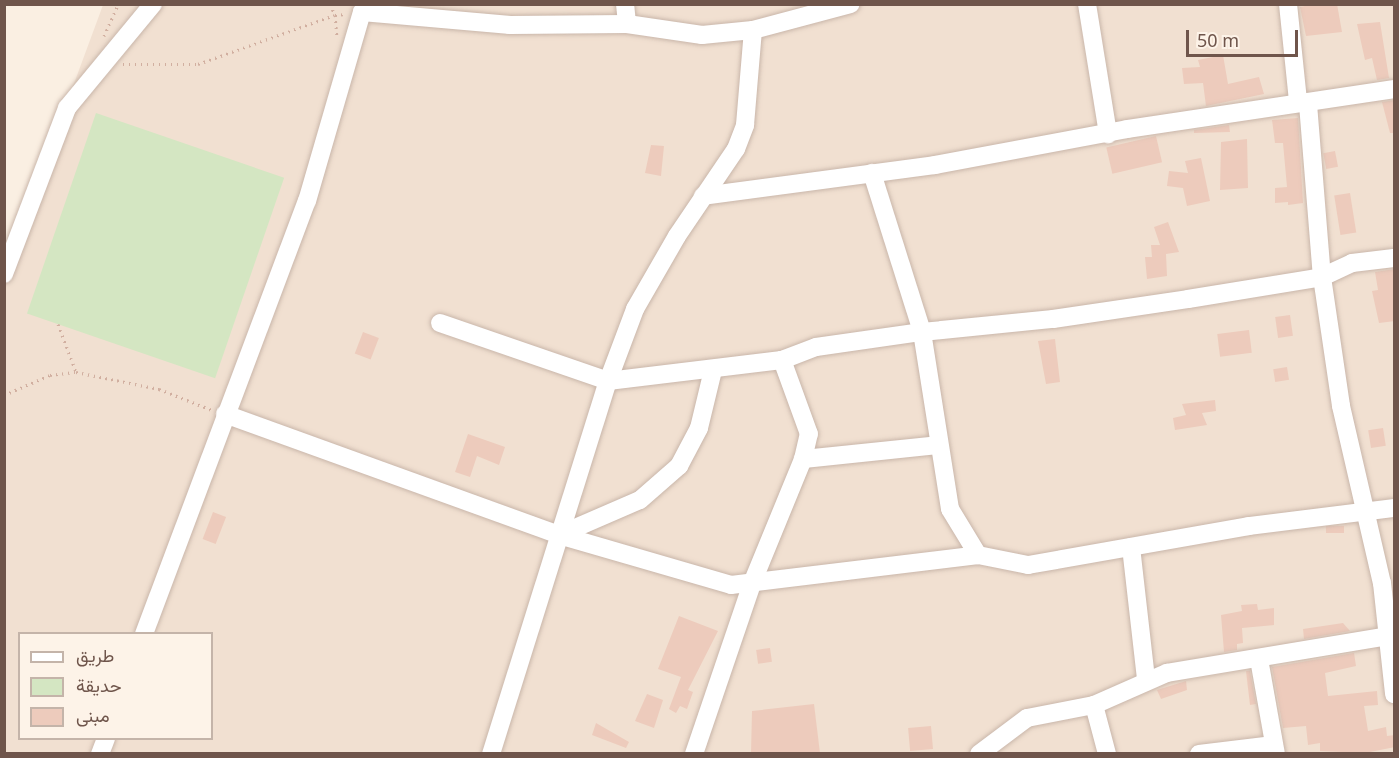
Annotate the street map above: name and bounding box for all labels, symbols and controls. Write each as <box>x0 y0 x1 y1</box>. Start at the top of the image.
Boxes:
scale bar <box>1189 18 1302 56</box>
text: 50 m <box>1197 28 1239 52</box>
legend <box>18 632 213 740</box>
text: طريق <box>76 643 114 667</box>
text: حديقة <box>76 673 122 697</box>
text: مبنى <box>76 703 110 727</box>

